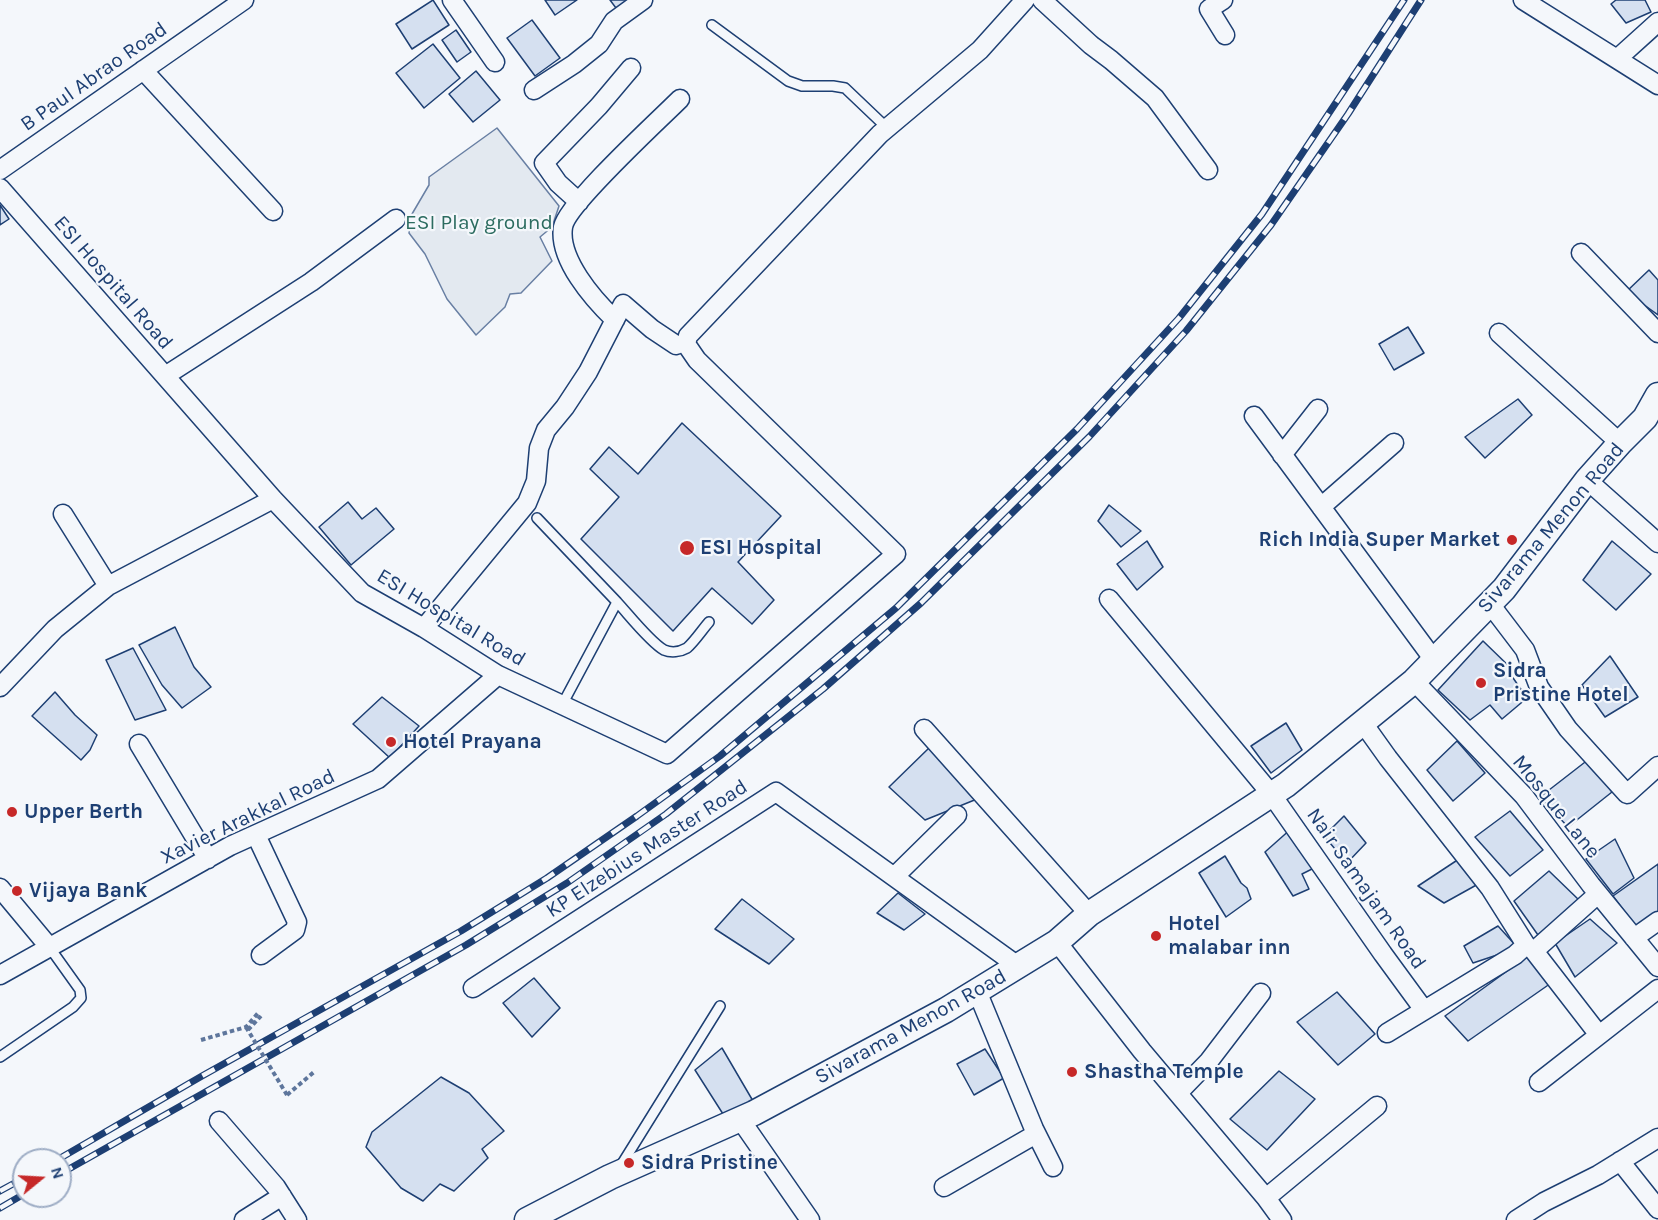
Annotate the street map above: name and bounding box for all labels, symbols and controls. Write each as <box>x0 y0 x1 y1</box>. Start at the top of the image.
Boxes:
street label: B Paul Abrao Road <box>16 17 172 137</box>
park label: ESI Play ground <box>405 210 553 236</box>
street label: ESI Hospital Road <box>48 211 178 355</box>
street label: Sivarama Menon Road <box>1472 437 1630 619</box>
place label: Rich India Super Market <box>1258 527 1500 553</box>
marker: Rich India Super Market <box>1505 533 1519 547</box>
place label: ESI Hospital <box>700 535 822 561</box>
marker: ESI Hospital <box>678 539 696 557</box>
street label: ESI Hospital Road <box>372 564 530 672</box>
place label: Sidra Pristine Hotel <box>1493 658 1629 708</box>
marker: Sidra Pristine Hotel <box>1474 676 1488 690</box>
place label: Hotel Prayana <box>403 729 542 755</box>
marker: Hotel Prayana <box>384 735 398 749</box>
street label: Mosque Lane <box>1507 750 1605 864</box>
street label: Xavier Arakkal Road <box>157 764 339 870</box>
street label: KP Elzebius Master Road <box>542 774 752 924</box>
place label: Upper Berth <box>24 799 143 825</box>
street label: Nair Samajam Road <box>1301 803 1431 975</box>
marker: Upper Berth <box>5 805 19 819</box>
place label: Vijaya Bank <box>29 878 147 904</box>
marker: Vijaya Bank <box>10 884 24 898</box>
place label: Hotel malabar inn <box>1168 911 1291 961</box>
marker: Hotel malabar inn <box>1149 929 1163 943</box>
street label: Sivarama Menon Road <box>811 964 1011 1090</box>
place label: Shastha Temple <box>1084 1059 1244 1085</box>
marker: Shastha Temple <box>1065 1065 1079 1079</box>
north arrow <box>12 1148 72 1208</box>
place label: Sidra Pristine <box>641 1150 778 1176</box>
marker: Sidra Pristine <box>622 1156 636 1170</box>
text: N <box>47 1164 68 1181</box>

